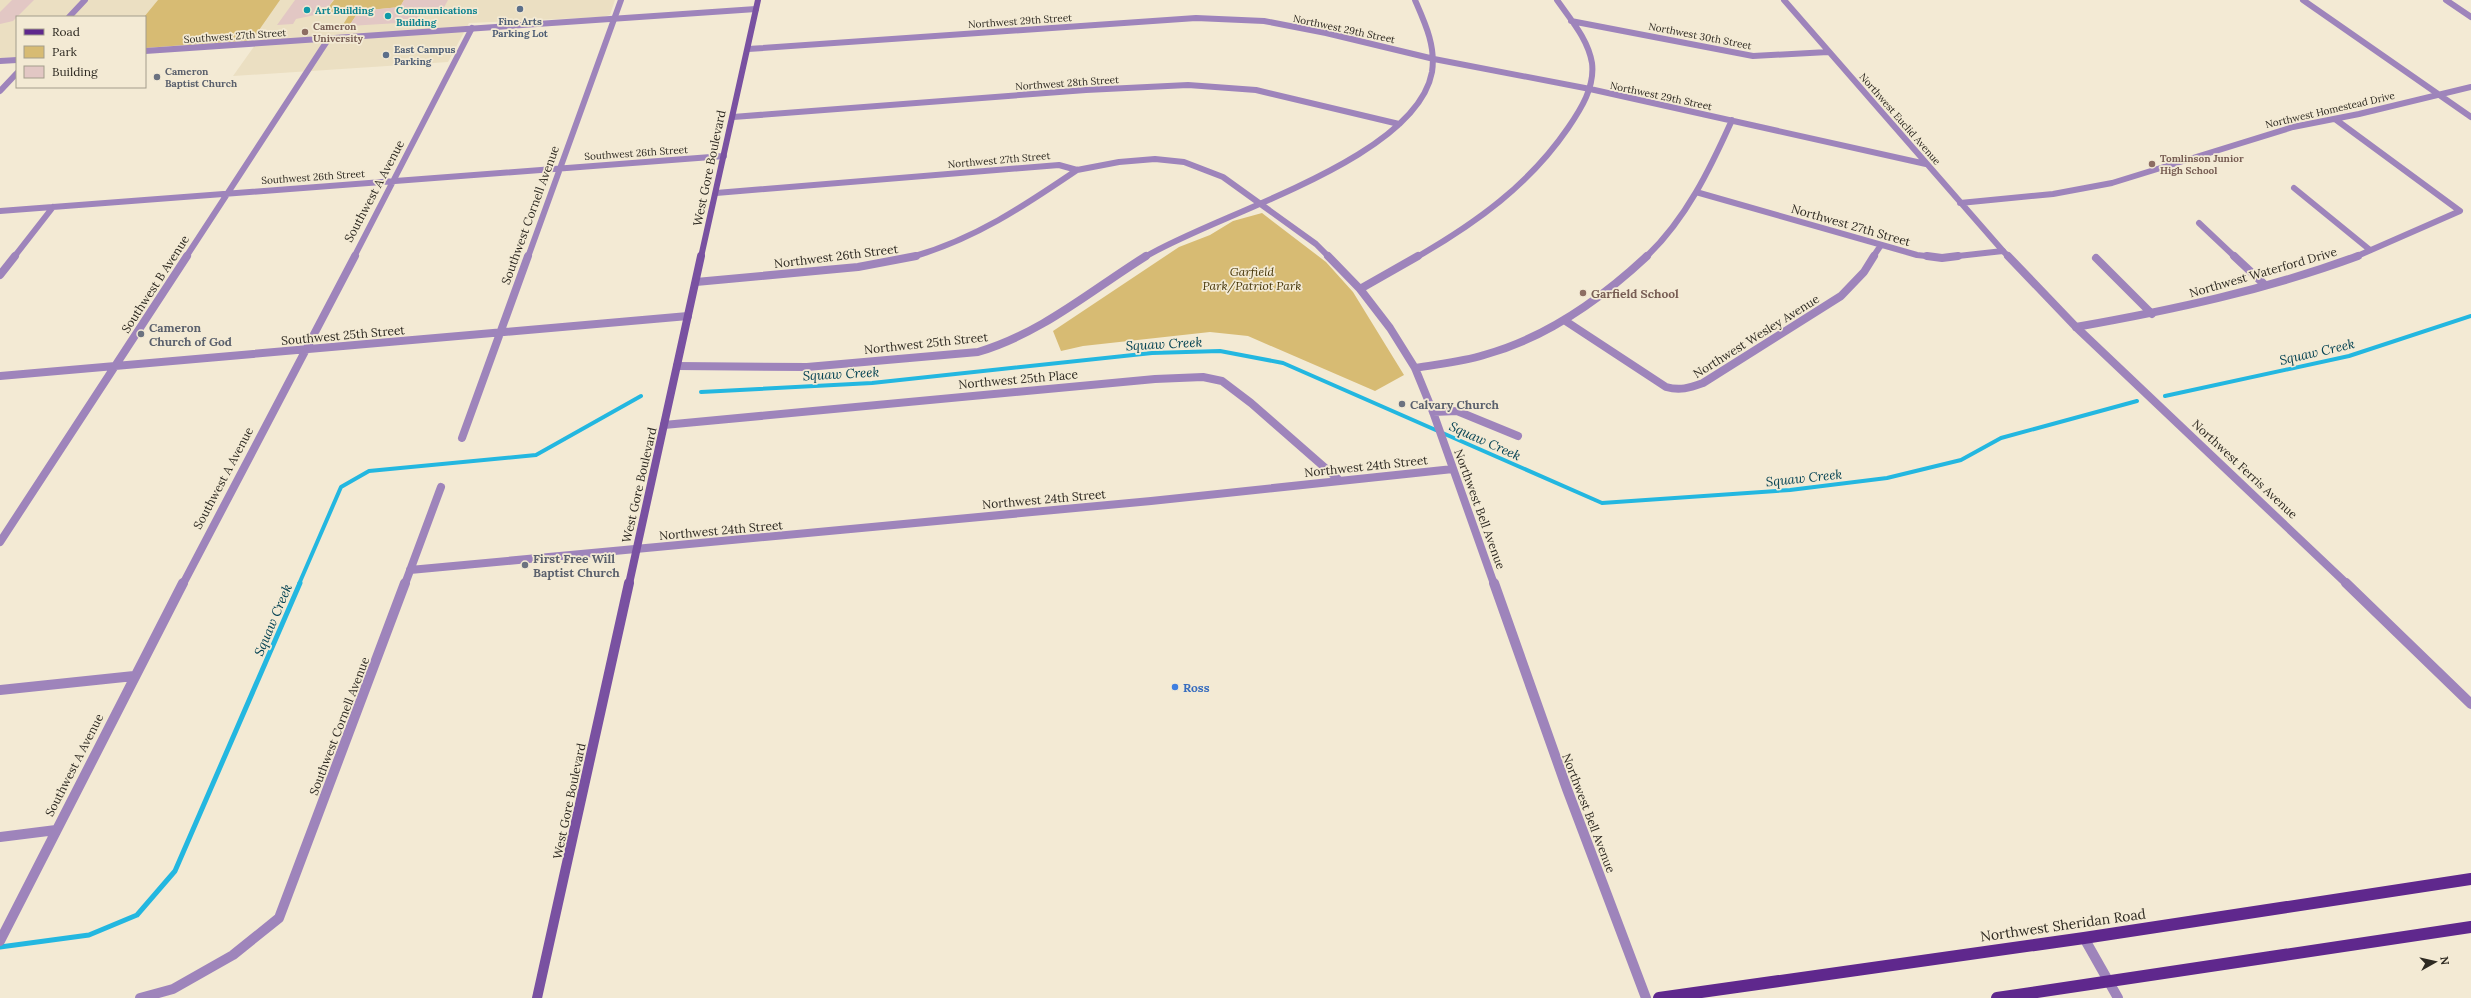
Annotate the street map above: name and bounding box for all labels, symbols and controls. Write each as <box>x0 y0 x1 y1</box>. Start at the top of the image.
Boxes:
place label: Art Building <box>315 4 374 17</box>
place label: Communications Building <box>396 4 478 29</box>
marker: Fine Arts Parking Lot <box>515 4 525 14</box>
marker: Art Building <box>302 5 312 15</box>
marker: Communications Building <box>383 11 393 21</box>
street label: Northwest 29th Street <box>968 11 1072 31</box>
street label: Northwest 29th Street <box>1292 12 1396 46</box>
place label: Fine Arts Parking Lot <box>492 15 549 40</box>
legend <box>16 16 146 88</box>
place label: Cameron University <box>313 20 364 45</box>
street label: Northwest 30th Street <box>1647 20 1753 52</box>
text: Road <box>52 24 80 39</box>
street label: Southwest 27th Street <box>183 26 287 46</box>
marker: Cameron University <box>300 27 310 37</box>
place label: East Campus Parking <box>394 43 456 68</box>
text: Park <box>52 44 78 59</box>
marker: East Campus Parking <box>381 50 391 60</box>
text: Building <box>52 64 98 79</box>
place label: Cameron Baptist Church <box>165 65 238 90</box>
street label: Northwest Euclid Avenue <box>1857 70 1944 168</box>
marker: Cameron Baptist Church <box>152 72 162 82</box>
street label: Northwest 28th Street <box>1015 73 1119 93</box>
street label: Northwest 29th Street <box>1609 79 1713 113</box>
street label: Northwest Homestead Drive <box>2264 89 2397 131</box>
street label: West Gore Boulevard <box>689 109 729 227</box>
street label: Southwest A Avenue <box>341 137 407 245</box>
street label: Southwest Cornell Avenue <box>498 143 562 287</box>
street label: Southwest 26th Street <box>584 143 688 163</box>
street label: Northwest 27th Street <box>947 149 1051 171</box>
place label: Tomlinson Junior High School <box>2160 152 2244 177</box>
marker: Tomlinson Junior High School <box>2147 159 2157 169</box>
street label: Southwest 26th Street <box>261 167 365 187</box>
street label: Northwest 27th Street <box>1790 201 1913 249</box>
street label: Southwest B Avenue <box>118 232 192 336</box>
street label: Northwest 26th Street <box>773 241 899 271</box>
street label: Northwest Waterford Drive <box>2187 244 2339 300</box>
park label: Garfield Park/Patriot Park <box>1203 264 1301 294</box>
place label: Garfield School <box>1591 286 1679 301</box>
marker: Garfield School <box>1578 288 1588 298</box>
street label: Northwest Wesley Avenue <box>1690 291 1822 381</box>
place label: Cameron Church of God <box>149 320 232 349</box>
street label: Southwest 25th Street <box>281 322 406 348</box>
marker: Cameron Church of God <box>136 329 146 339</box>
street label: Northwest 25th Street <box>863 329 989 357</box>
water label: Squaw Creek <box>1125 333 1203 354</box>
water label: Squaw Creek <box>2278 335 2356 369</box>
water label: Squaw Creek <box>802 363 880 384</box>
street label: Northwest 25th Place <box>958 366 1079 392</box>
place label: Calvary Church <box>1410 397 1500 412</box>
marker: Calvary Church <box>1397 399 1407 409</box>
street label: Northwest Ferris Avenue <box>2189 416 2301 522</box>
water label: Squaw Creek <box>1447 418 1524 464</box>
street label: Southwest A Avenue <box>190 424 256 532</box>
street label: West Gore Boulevard <box>618 426 660 544</box>
street label: Northwest Bell Avenue <box>1451 447 1509 572</box>
street label: Northwest 24th Street <box>1303 452 1429 480</box>
water label: Squaw Creek <box>1765 466 1843 490</box>
street label: Northwest 24th Street <box>982 486 1107 512</box>
street label: Northwest 24th Street <box>659 517 784 543</box>
place label: First Free Will Baptist Church <box>533 551 620 580</box>
marker: First Free Will Baptist Church <box>520 560 530 570</box>
water label: Squaw Creek <box>250 581 296 659</box>
street label: Southwest Cornell Avenue <box>306 654 372 797</box>
place label: Ross <box>1183 680 1210 695</box>
marker: Ross <box>1170 682 1180 692</box>
street label: Southwest A Avenue <box>42 711 107 819</box>
street label: West Gore Boulevard <box>549 742 589 860</box>
street label: Northwest Bell Avenue <box>1559 751 1619 875</box>
street label: Northwest Sheridan Road <box>1979 904 2147 946</box>
north arrow <box>2415 942 2455 982</box>
text: N <box>2437 955 2452 966</box>

